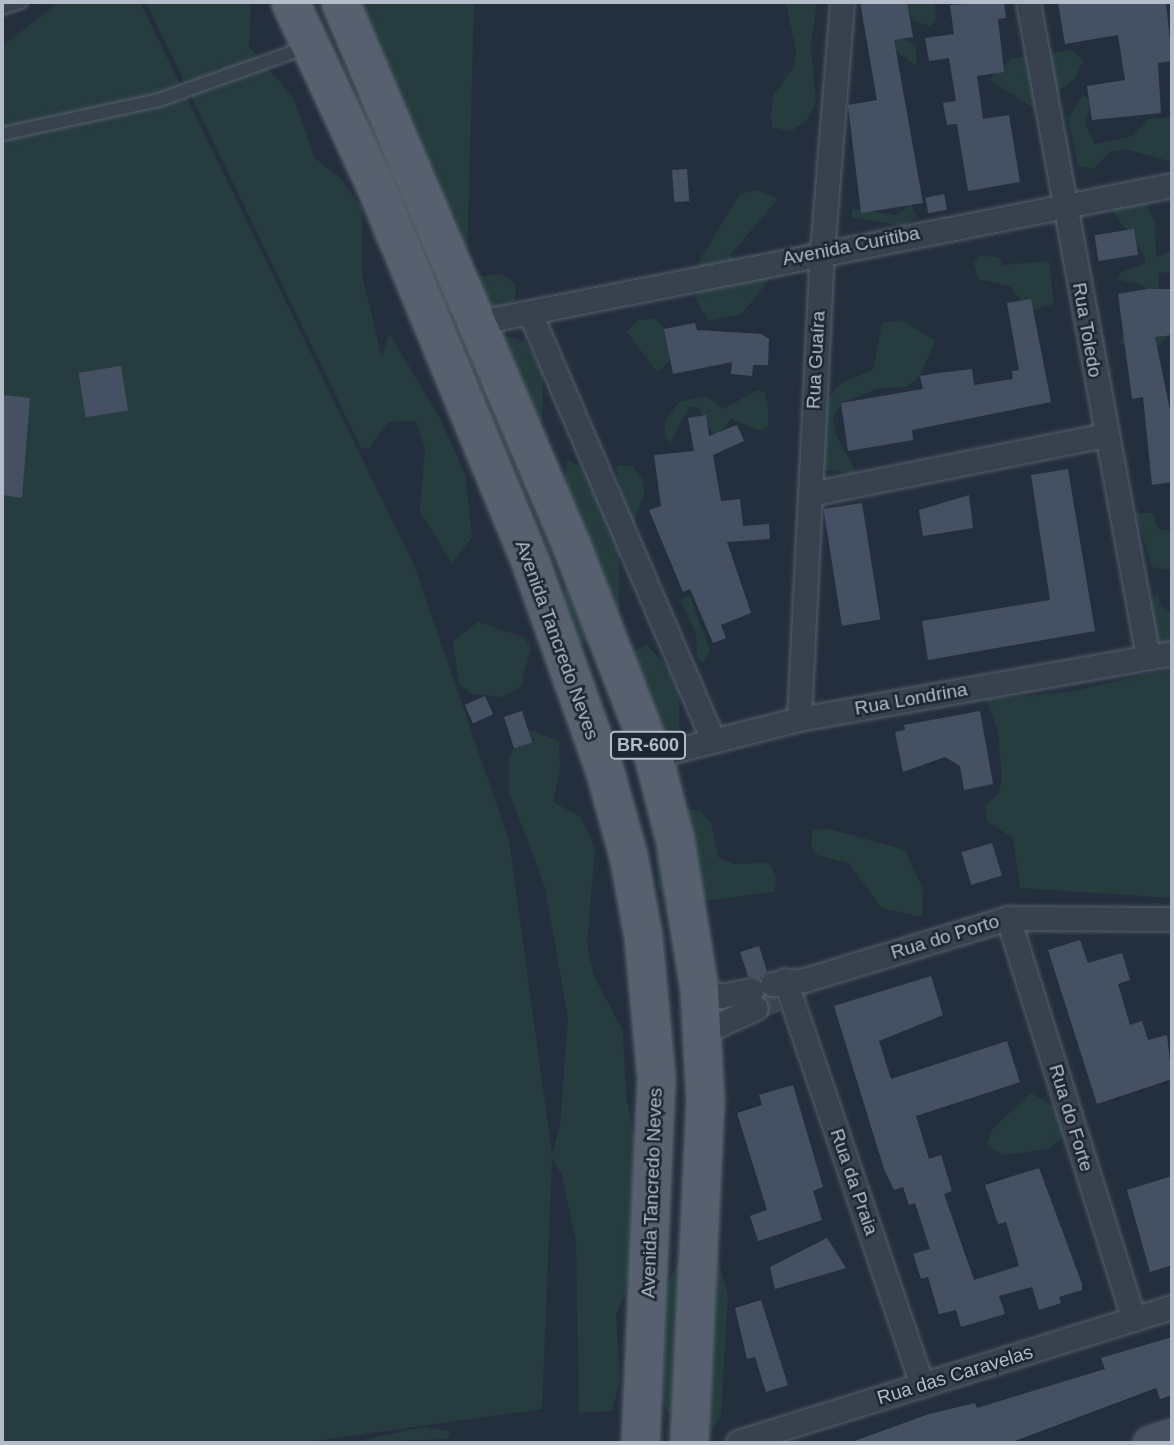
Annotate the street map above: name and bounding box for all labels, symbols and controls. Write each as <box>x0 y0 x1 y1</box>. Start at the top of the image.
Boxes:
street label: Avenida Curitiba <box>781 222 921 270</box>
street label: Rua Toledo <box>1067 281 1107 379</box>
street label: Rua Guaíra <box>802 310 830 410</box>
street label: Avenida Tancredo Neves <box>510 537 604 743</box>
street label: Rua Londrina <box>853 678 969 720</box>
road number: BR-600 <box>610 730 686 760</box>
street label: Rua do Porto <box>888 910 1002 964</box>
street label: Rua do Forte <box>1044 1062 1098 1174</box>
street label: Avenida Tancredo Neves <box>637 1087 667 1299</box>
street label: Rua da Praia <box>825 1126 883 1238</box>
street label: Rua das Caravelas <box>874 1340 1036 1410</box>

